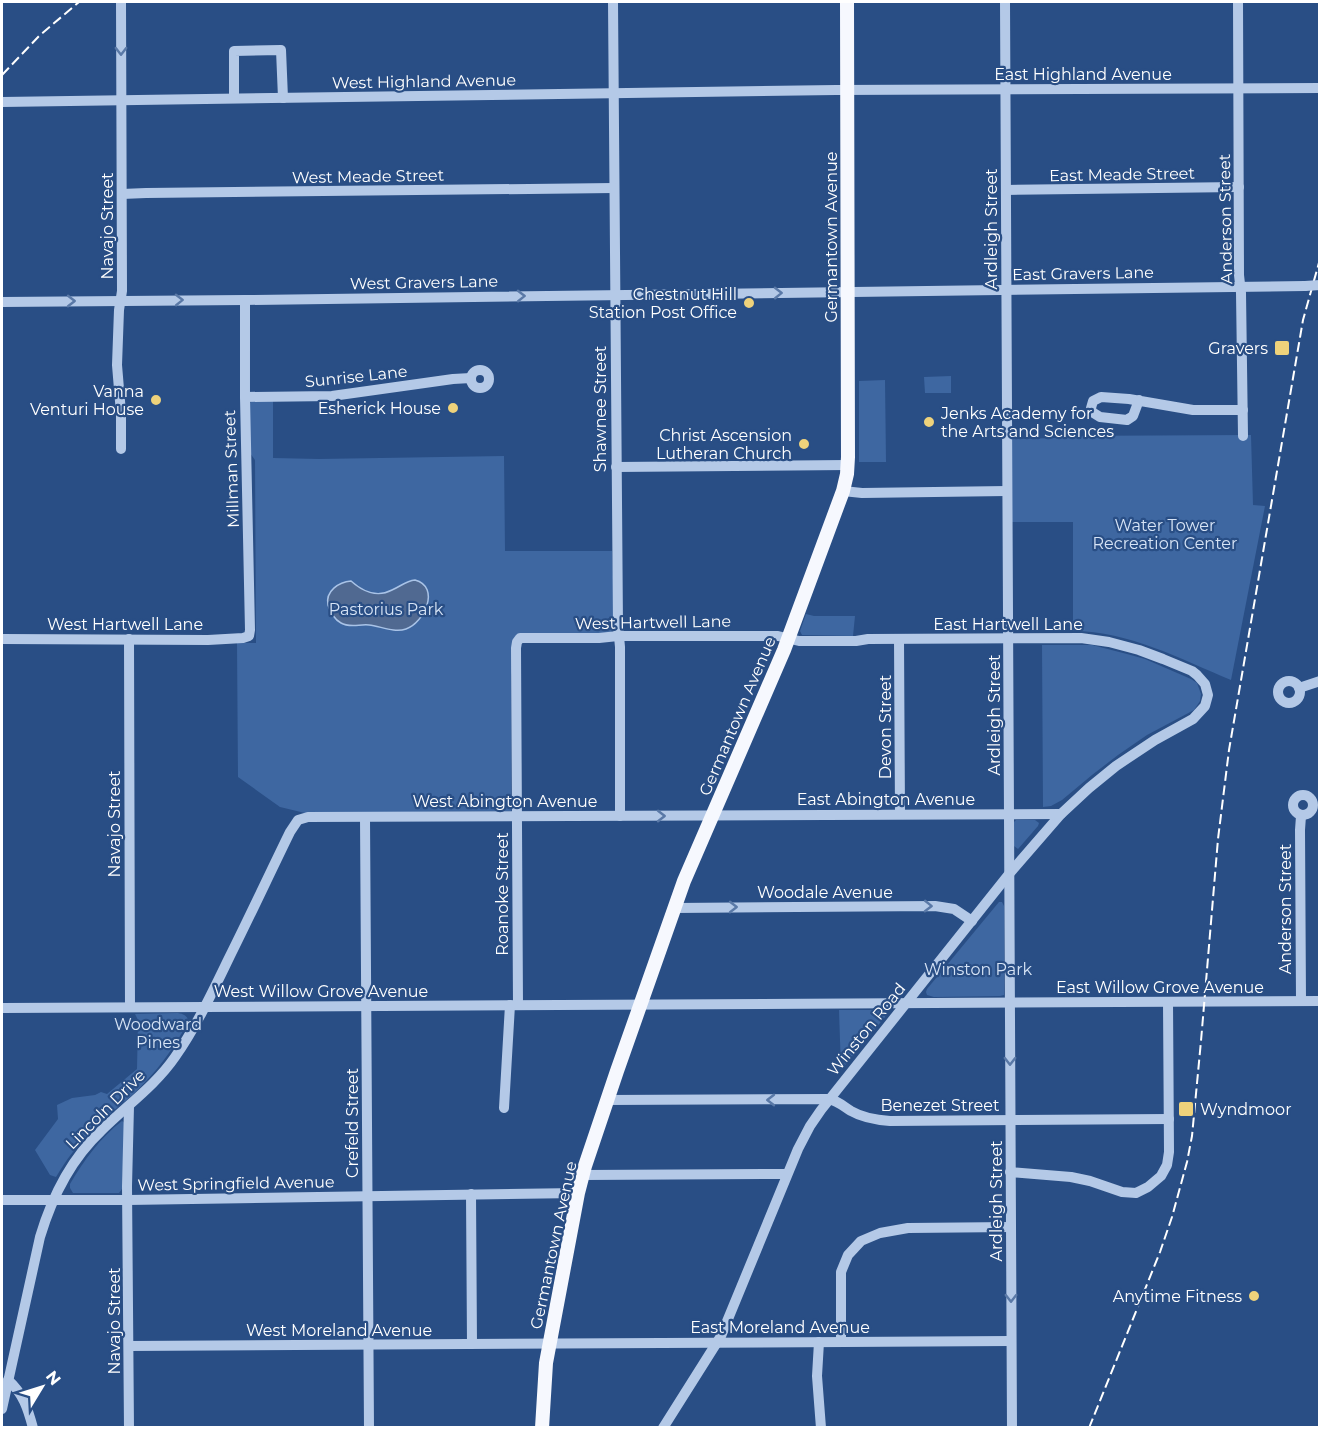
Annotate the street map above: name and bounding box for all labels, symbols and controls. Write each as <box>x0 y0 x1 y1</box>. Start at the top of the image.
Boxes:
one-way arrow <box>115 47 127 56</box>
street label: East Highland Avenue <box>994 65 1172 84</box>
street label: West Highland Avenue <box>332 70 516 93</box>
street label: Germantown Avenue <box>822 152 841 323</box>
street label: Anderson Street <box>1215 153 1236 284</box>
street label: East Meade Street <box>1049 164 1196 185</box>
street label: West Meade Street <box>292 166 445 187</box>
street label: Ardleigh Street <box>982 168 1001 290</box>
street label: Navajo Street <box>98 172 117 280</box>
street label: East Gravers Lane <box>1012 263 1154 284</box>
street label: West Gravers Lane <box>350 272 498 293</box>
place label: Chestnut Hill Station Post Office <box>589 285 737 322</box>
one-way arrow <box>774 287 783 299</box>
one-way arrow <box>516 290 525 302</box>
one-way arrow <box>175 294 184 307</box>
one-way arrow <box>66 295 75 307</box>
marker: Chestnut Hill Station Post Office <box>742 296 756 310</box>
place label: Gravers <box>1208 339 1268 358</box>
marker: Gravers <box>1273 339 1291 357</box>
street label: Shawnee Street <box>591 345 610 472</box>
street label: Sunrise Lane <box>304 362 408 391</box>
place label: Vanna Venturi House <box>30 382 144 419</box>
marker: Vanna Venturi House <box>149 393 163 407</box>
place label: Esherick House <box>318 399 441 418</box>
marker: Esherick House <box>446 401 460 415</box>
place label: Jenks Academy for the Arts and Sciences <box>940 404 1114 441</box>
street label: Millman Street <box>220 409 243 528</box>
marker: Jenks Academy for the Arts and Sciences <box>922 415 936 429</box>
place label: Christ Ascension Lutheran Church <box>656 426 792 463</box>
marker: Christ Ascension Lutheran Church <box>797 437 811 451</box>
park label: Water Tower Recreation Center <box>1093 516 1237 553</box>
park label: Pastorius Park <box>329 600 444 619</box>
street label: West Hartwell Lane <box>575 612 731 633</box>
street label: West Hartwell Lane <box>47 615 203 634</box>
street label: East Hartwell Lane <box>933 615 1083 634</box>
street label: Germantown Avenue <box>695 634 780 799</box>
street label: Ardleigh Street <box>985 654 1004 776</box>
street label: Devon Street <box>876 674 895 779</box>
street label: Navajo Street <box>105 770 124 878</box>
street label: East Abington Avenue <box>797 790 975 809</box>
street label: West Abington Avenue <box>412 792 598 811</box>
one-way arrow <box>657 810 666 822</box>
street label: Roanoke Street <box>493 832 512 956</box>
street label: Anderson Street <box>1276 843 1295 974</box>
street label: Woodale Avenue <box>757 883 893 902</box>
one-way arrow <box>924 900 933 912</box>
one-way arrow <box>729 901 738 913</box>
park label: Winston Park <box>924 960 1033 979</box>
street label: East Willow Grove Avenue <box>1056 978 1264 997</box>
street label: Winston Road <box>823 979 909 1079</box>
street label: West Willow Grove Avenue <box>214 982 428 1001</box>
park label: Woodward Pines <box>114 1015 202 1052</box>
one-way arrow <box>1004 1057 1016 1066</box>
street label: Lincoln Drive <box>62 1066 149 1153</box>
street label: Crefeld Street <box>343 1068 362 1178</box>
one-way arrow <box>766 1094 775 1106</box>
street label: Benezet Street <box>881 1096 1000 1115</box>
marker: Wyndmoor <box>1177 1100 1195 1118</box>
place label: Wyndmoor <box>1200 1100 1292 1119</box>
street label: Ardleigh Street <box>987 1140 1006 1262</box>
street label: Germantown Avenue <box>526 1159 581 1331</box>
street label: West Springfield Avenue <box>137 1172 335 1195</box>
street label: Navajo Street <box>105 1267 124 1375</box>
place label: Anytime Fitness <box>1113 1287 1242 1306</box>
marker: Anytime Fitness <box>1247 1289 1261 1303</box>
one-way arrow <box>1005 1294 1017 1303</box>
street label: East Moreland Avenue <box>690 1318 870 1337</box>
street label: West Moreland Avenue <box>246 1321 432 1340</box>
north arrow <box>12 1357 72 1417</box>
text: N <box>42 1367 65 1389</box>

